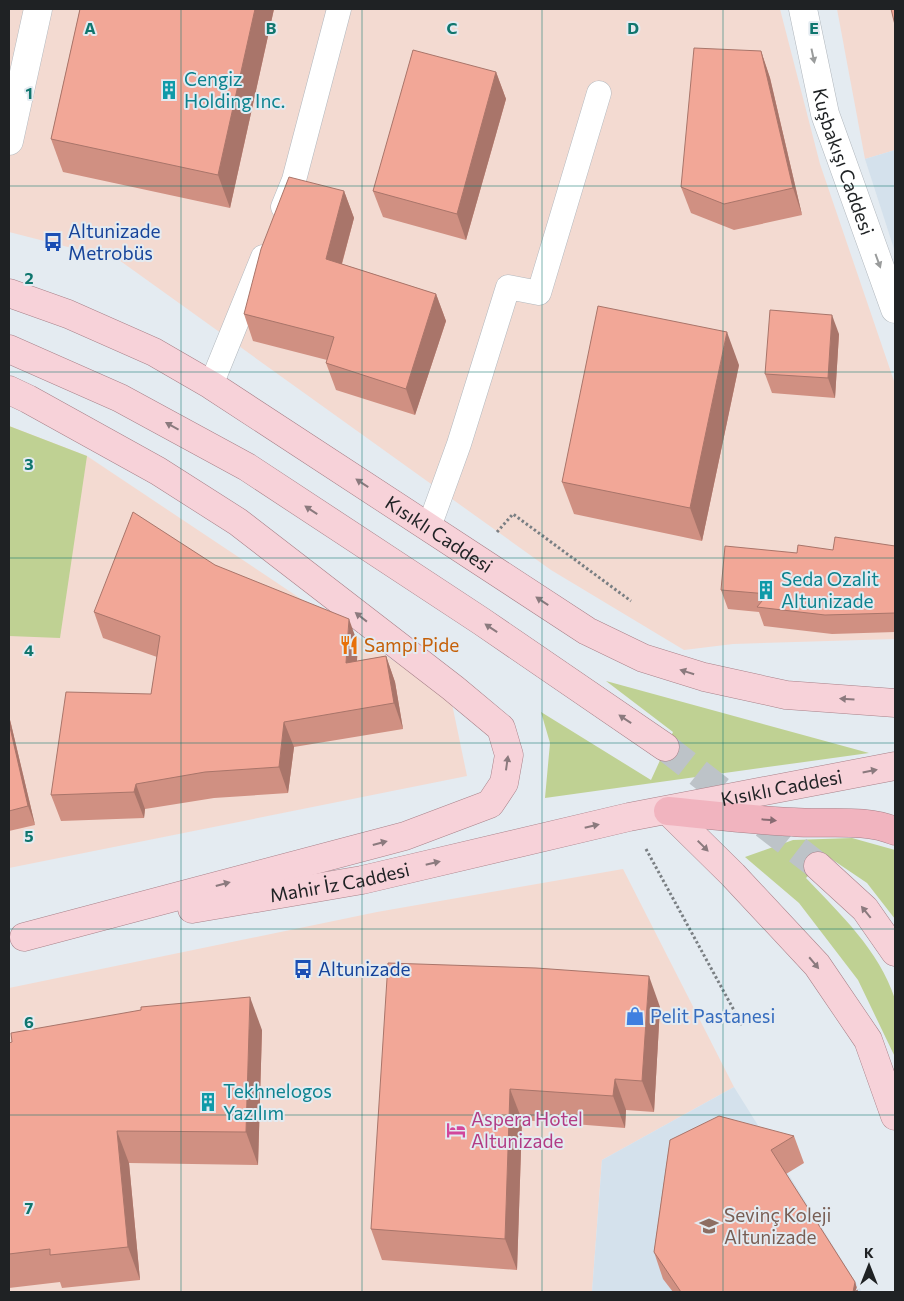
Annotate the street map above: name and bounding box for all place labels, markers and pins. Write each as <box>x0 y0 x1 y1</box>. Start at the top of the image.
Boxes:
place label: Cengiz Holding Inc. <box>184 67 285 112</box>
building icon: Cengiz Holding Inc. <box>158 79 180 101</box>
place label: Altunizade Metrobüs <box>68 219 160 264</box>
bus stop icon: Altunizade Metrobüs <box>42 231 64 253</box>
place label: Seda Ozalit Altunizade <box>781 567 879 612</box>
building icon: Seda Ozalit Altunizade <box>755 579 777 601</box>
place label: Sampi Pide <box>364 633 459 656</box>
restaurant icon: Sampi Pide <box>338 634 360 656</box>
place label: Altunizade <box>318 957 410 980</box>
bus stop icon: Altunizade <box>292 958 314 980</box>
place label: Pelit Pastanesi <box>650 1004 775 1027</box>
shop icon: Pelit Pastanesi <box>624 1005 646 1027</box>
place label: Tekhnelogos Yazılım <box>223 1079 332 1124</box>
building icon: Tekhnelogos Yazılım <box>197 1091 219 1113</box>
place label: Aspera Hotel Altunizade <box>471 1107 583 1152</box>
hotel icon: Aspera Hotel Altunizade <box>445 1119 467 1141</box>
place label: Sevinç Koleji Altunizade <box>724 1203 831 1248</box>
school or university icon: Sevinç Koleji Altunizade <box>698 1215 720 1237</box>

